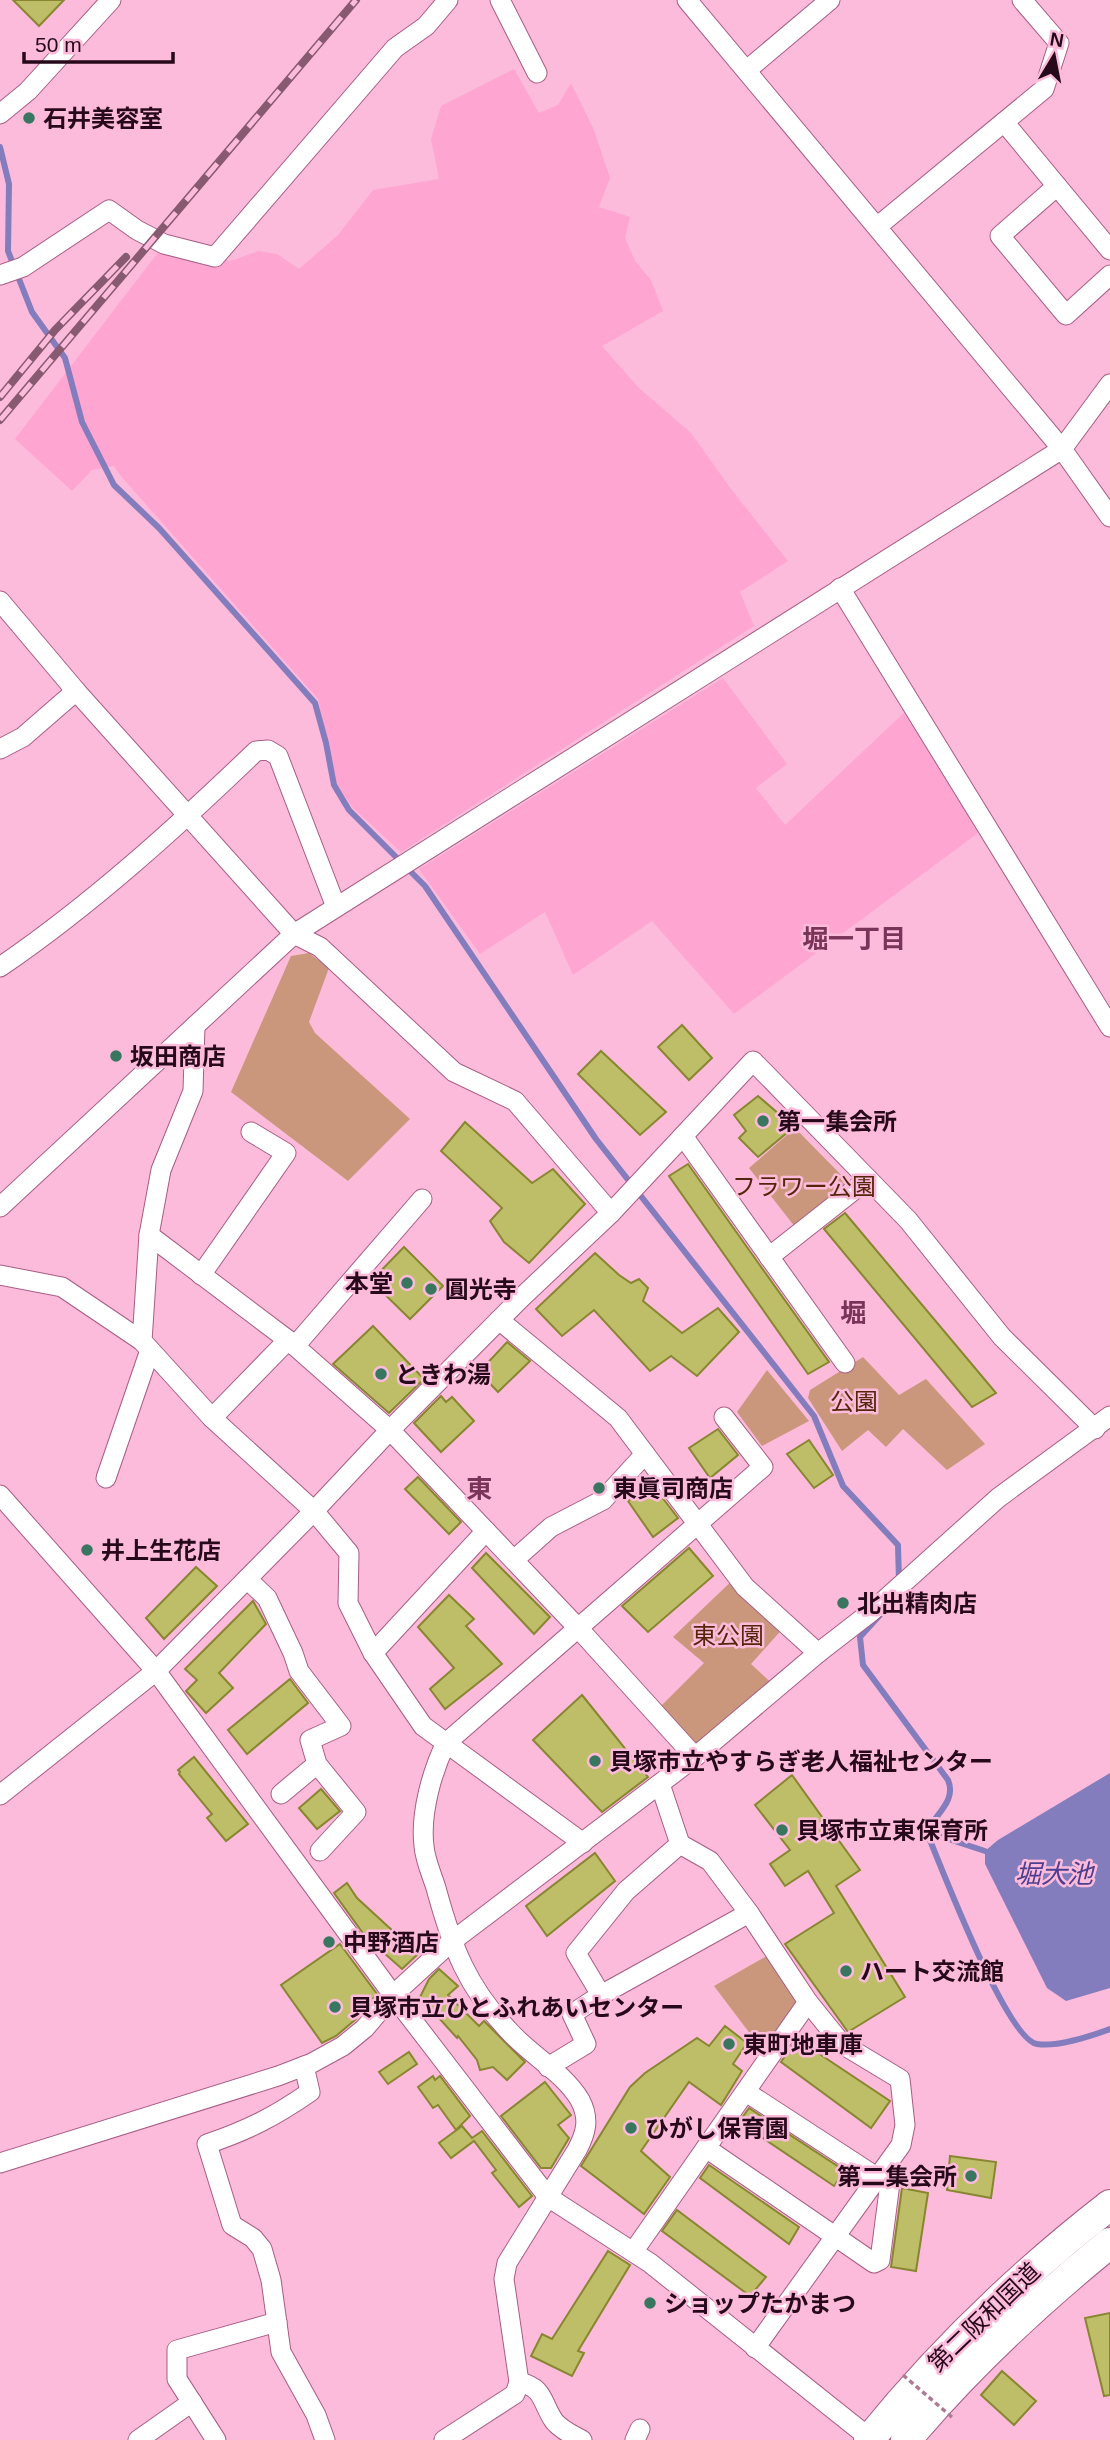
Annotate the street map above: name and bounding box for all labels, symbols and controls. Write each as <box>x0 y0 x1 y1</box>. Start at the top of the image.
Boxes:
scale bar <box>24 21 173 65</box>
north arrow <box>1019 21 1089 91</box>
text: N <box>1048 28 1065 51</box>
text: 50 m <box>35 33 82 56</box>
place label: 石井美容室 <box>43 105 163 132</box>
marker: 石井美容室 <box>21 110 37 126</box>
district label: 堀一丁目 <box>802 924 906 954</box>
place label: 坂田商店 <box>130 1043 226 1070</box>
marker: 坂田商店 <box>108 1048 124 1064</box>
place label: 第一集会所 <box>777 1108 897 1135</box>
marker: 第一集会所 <box>755 1113 771 1129</box>
park label: フラワー公園 <box>732 1173 876 1200</box>
place label: 本堂 <box>345 1270 393 1297</box>
marker: 本堂 <box>399 1275 415 1291</box>
place label: 圓光寺 <box>445 1276 517 1303</box>
marker: 圓光寺 <box>423 1281 439 1297</box>
district label: 堀 <box>840 1298 866 1328</box>
place label: ときわ湯 <box>395 1361 491 1388</box>
marker: ときわ湯 <box>373 1366 389 1382</box>
park label: 公園 <box>830 1388 878 1415</box>
district label: 東 <box>466 1474 492 1504</box>
place label: 東眞司商店 <box>613 1475 733 1502</box>
marker: 東眞司商店 <box>591 1480 607 1496</box>
place label: 井上生花店 <box>101 1537 221 1564</box>
marker: 井上生花店 <box>79 1542 95 1558</box>
place label: 北出精肉店 <box>857 1590 977 1617</box>
marker: 北出精肉店 <box>835 1595 851 1611</box>
park label: 東公園 <box>692 1622 764 1649</box>
place label: 貝塚市立やすらぎ老人福祉センター <box>609 1748 993 1775</box>
marker: 貝塚市立やすらぎ老人福祉センター <box>587 1753 603 1769</box>
place label: 貝塚市立東保育所 <box>796 1817 988 1844</box>
marker: 貝塚市立東保育所 <box>774 1822 790 1838</box>
water label: 堀大池 <box>1015 1859 1096 1889</box>
place label: 中野酒店 <box>343 1929 439 1956</box>
marker: 中野酒店 <box>321 1934 337 1950</box>
place label: ハート交流館 <box>860 1958 1004 1985</box>
marker: ハート交流館 <box>838 1963 854 1979</box>
place label: 貝塚市立ひとふれあいセンター <box>349 1994 684 2021</box>
marker: 貝塚市立ひとふれあいセンター <box>327 1999 343 2015</box>
place label: 東町地車庫 <box>743 2031 863 2058</box>
marker: 東町地車庫 <box>721 2036 737 2052</box>
place label: ひがし保育園 <box>645 2115 789 2142</box>
marker: ひがし保育園 <box>623 2120 639 2136</box>
place label: 第二集会所 <box>837 2163 957 2190</box>
marker: 第二集会所 <box>963 2168 979 2184</box>
street label: 第二阪和国道 <box>923 2257 1045 2377</box>
place label: ショップたかまつ <box>664 2290 856 2317</box>
marker: ショップたかまつ <box>642 2295 658 2311</box>

